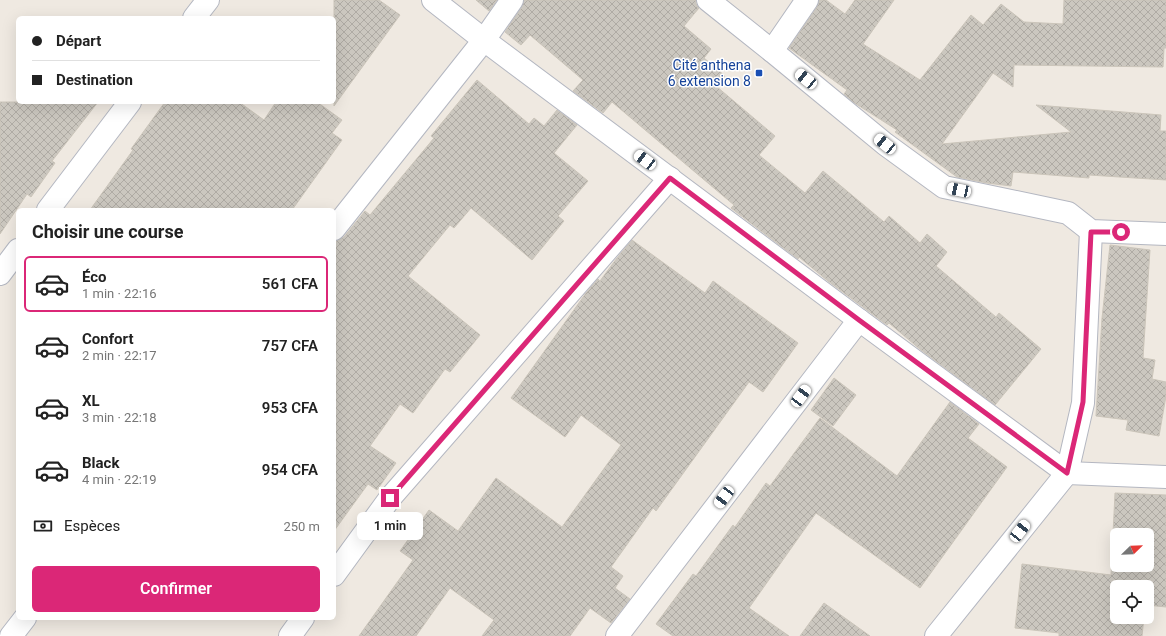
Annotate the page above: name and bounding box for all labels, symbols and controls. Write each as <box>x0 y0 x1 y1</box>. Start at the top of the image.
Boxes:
text: Départ <box>56 32 101 50</box>
place label: Cité anthena 6 extension 8 <box>668 57 751 89</box>
car <box>793 67 819 91</box>
marker: Cité anthena 6 extension 8 <box>754 68 764 78</box>
text: Destination <box>56 71 133 89</box>
car <box>872 132 898 156</box>
car <box>632 148 658 172</box>
car <box>946 182 972 198</box>
text: Choisir une course <box>32 221 183 242</box>
route start <box>1112 223 1130 241</box>
icon: car <box>34 266 70 302</box>
text: Éco <box>82 268 107 286</box>
text: 561 CFA <box>262 275 318 293</box>
text: 1 min · 22:16 <box>82 286 157 301</box>
icon: car <box>34 328 70 364</box>
text: Confort <box>82 330 133 348</box>
text: 757 CFA <box>262 337 318 355</box>
text: 2 min · 22:17 <box>82 348 157 363</box>
car <box>789 383 813 409</box>
icon: car <box>34 390 70 426</box>
text: XL <box>82 392 100 410</box>
text: 953 CFA <box>262 399 318 417</box>
text: 3 min · 22:18 <box>82 410 157 425</box>
icon: car <box>34 452 70 488</box>
text: Black <box>82 454 119 472</box>
text: 954 CFA <box>262 461 318 479</box>
text: 4 min · 22:19 <box>82 472 157 487</box>
car <box>712 484 736 510</box>
route end <box>381 489 399 507</box>
callout: 1 min <box>357 512 423 540</box>
icon: cash <box>32 515 54 537</box>
text: Espèces <box>64 517 120 535</box>
text: 1 min <box>374 518 406 533</box>
car <box>1008 518 1032 544</box>
text: 250 m <box>283 519 320 534</box>
north arrow <box>1110 528 1154 572</box>
map controls <box>1110 528 1154 624</box>
button: Confirmer <box>32 566 320 612</box>
button: locate <box>1110 580 1154 624</box>

